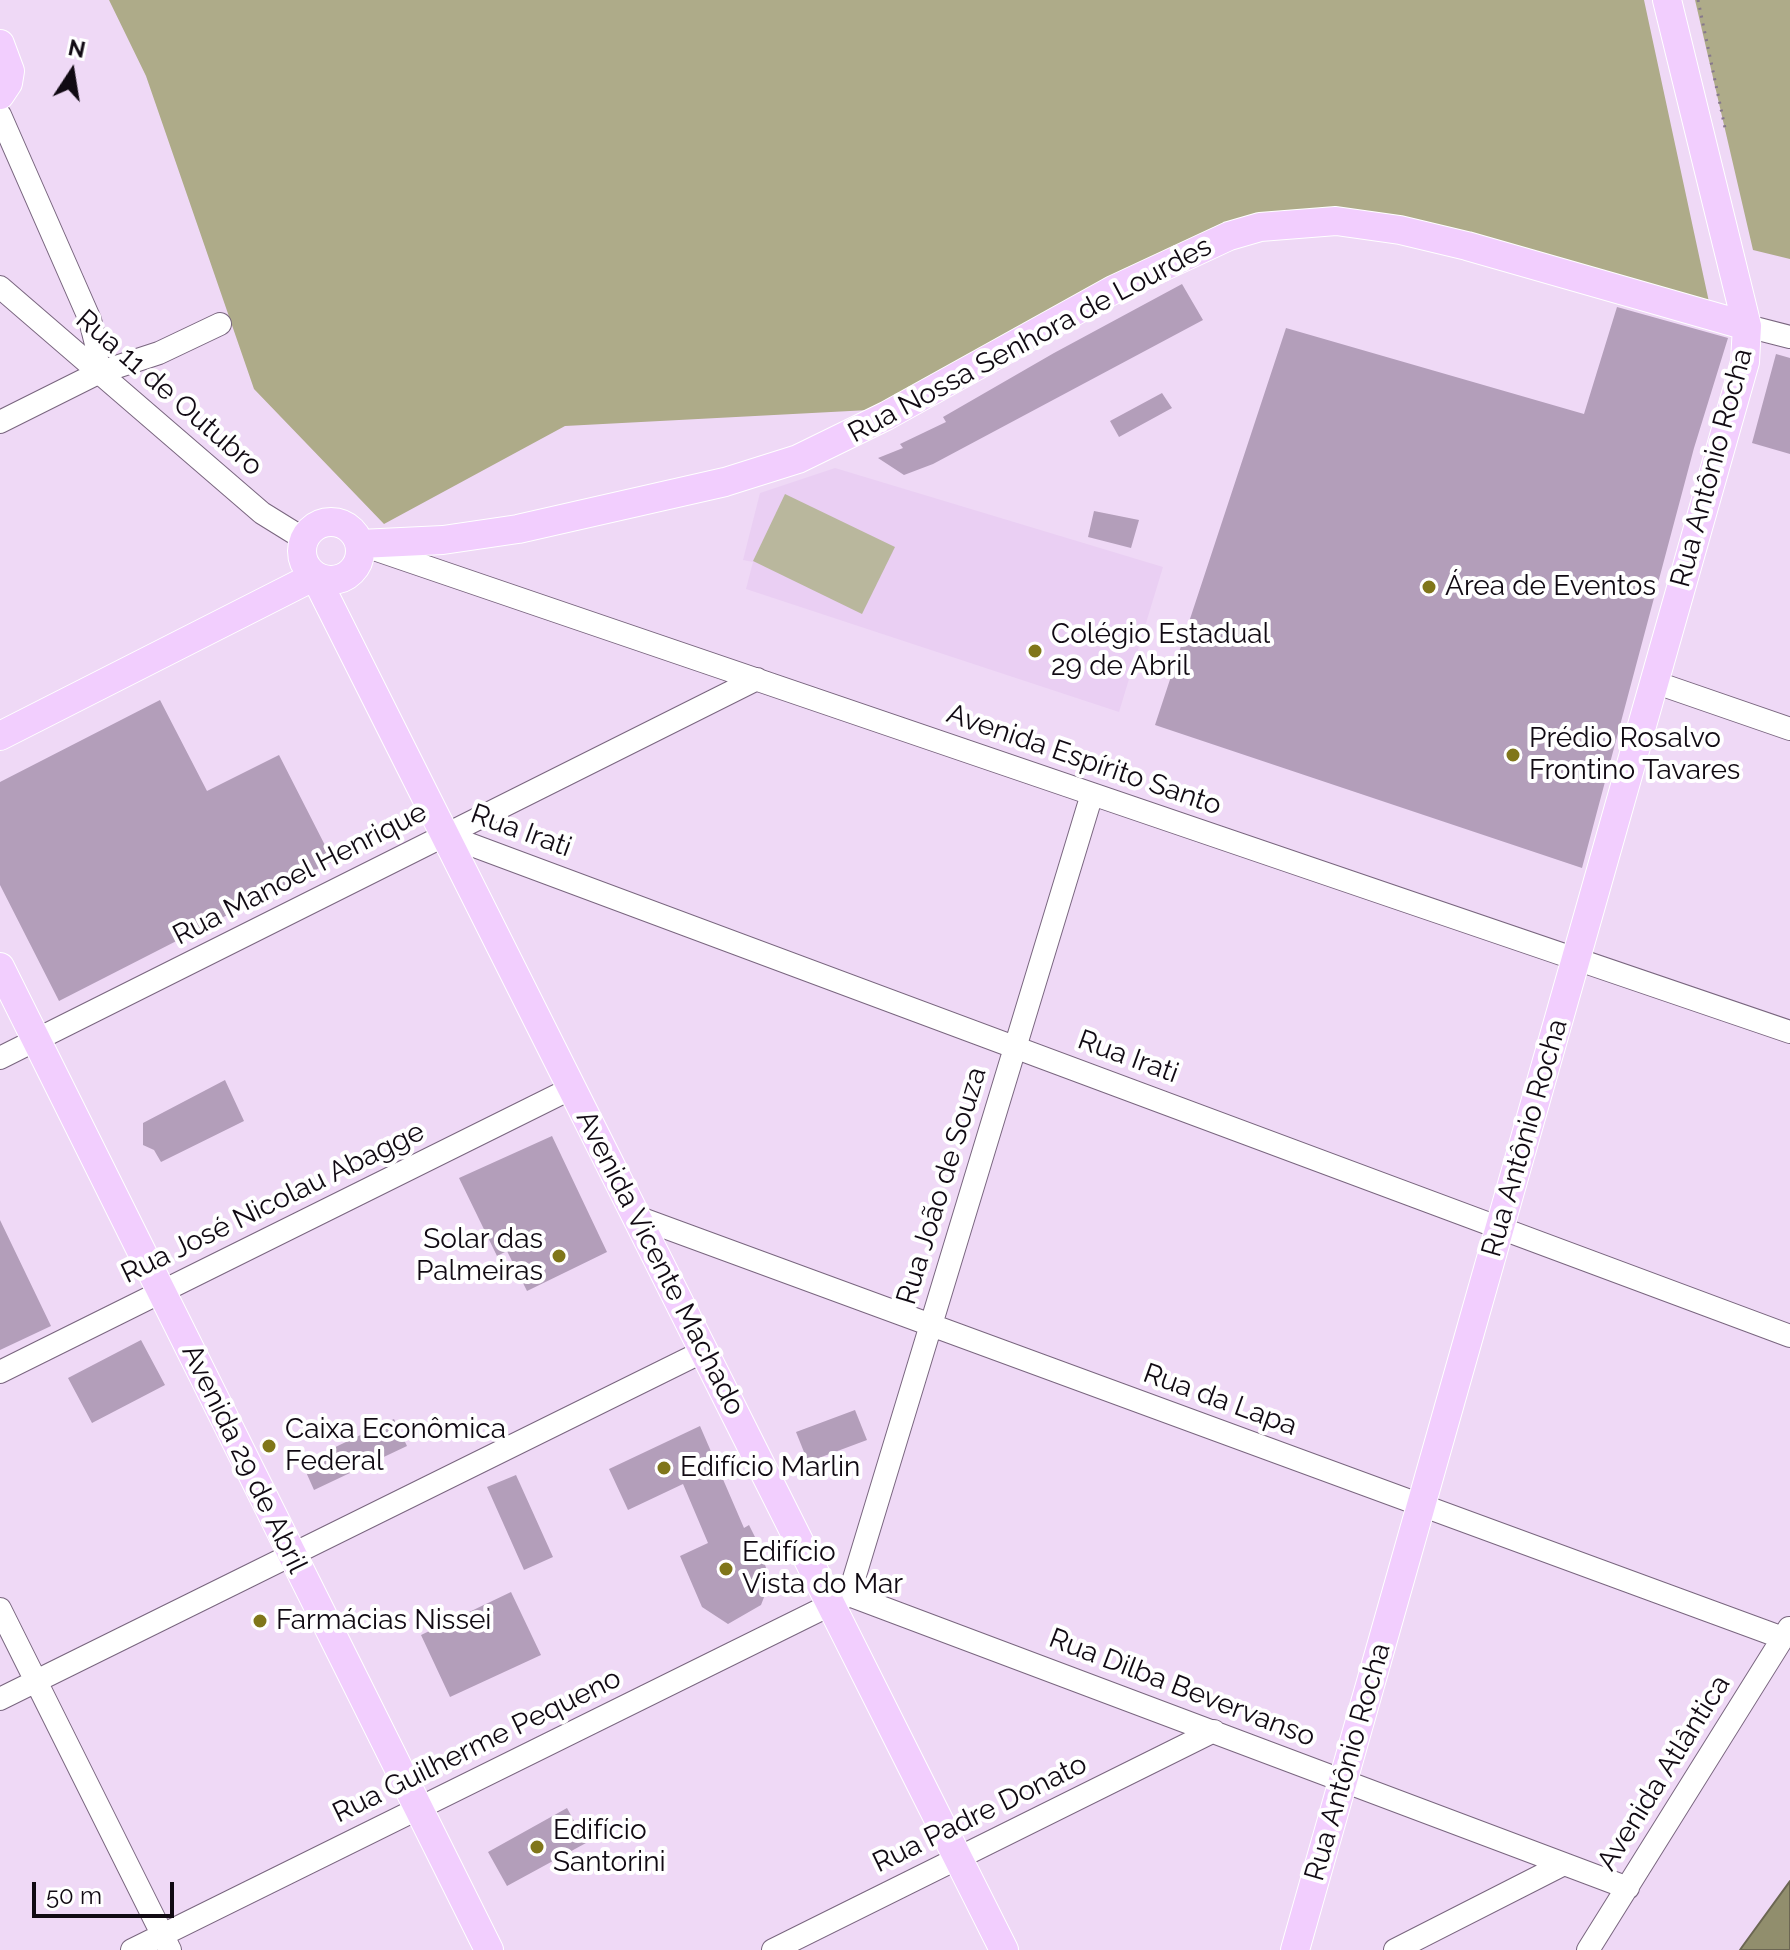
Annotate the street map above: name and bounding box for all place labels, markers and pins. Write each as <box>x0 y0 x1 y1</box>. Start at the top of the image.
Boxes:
place label: Área de Eventos <box>1445 570 1656 604</box>
marker: Área de Eventos <box>1420 578 1438 596</box>
place label: Colégio Estadual 29 de Abril <box>1051 618 1270 684</box>
marker: Colégio Estadual 29 de Abril <box>1026 642 1044 660</box>
place label: Prédio Rosalvo Frontino Tavares <box>1529 722 1740 788</box>
marker: Prédio Rosalvo Frontino Tavares <box>1504 746 1522 764</box>
place label: Solar das Palmeiras <box>416 1223 543 1289</box>
marker: Solar das Palmeiras <box>550 1247 568 1265</box>
place label: Caixa Econômica Federal <box>285 1413 506 1479</box>
marker: Caixa Econômica Federal <box>260 1437 278 1455</box>
place label: Edifício Marlin <box>680 1451 860 1485</box>
marker: Edifício Marlin <box>655 1459 673 1477</box>
place label: Edifício Vista do Mar <box>742 1536 903 1602</box>
marker: Edifício Vista do Mar <box>717 1560 735 1578</box>
place label: Farmácias Nissei <box>276 1604 491 1638</box>
marker: Farmácias Nissei <box>251 1612 269 1630</box>
place label: Edifício Santorini <box>553 1814 666 1880</box>
marker: Edifício Santorini <box>528 1838 546 1856</box>

